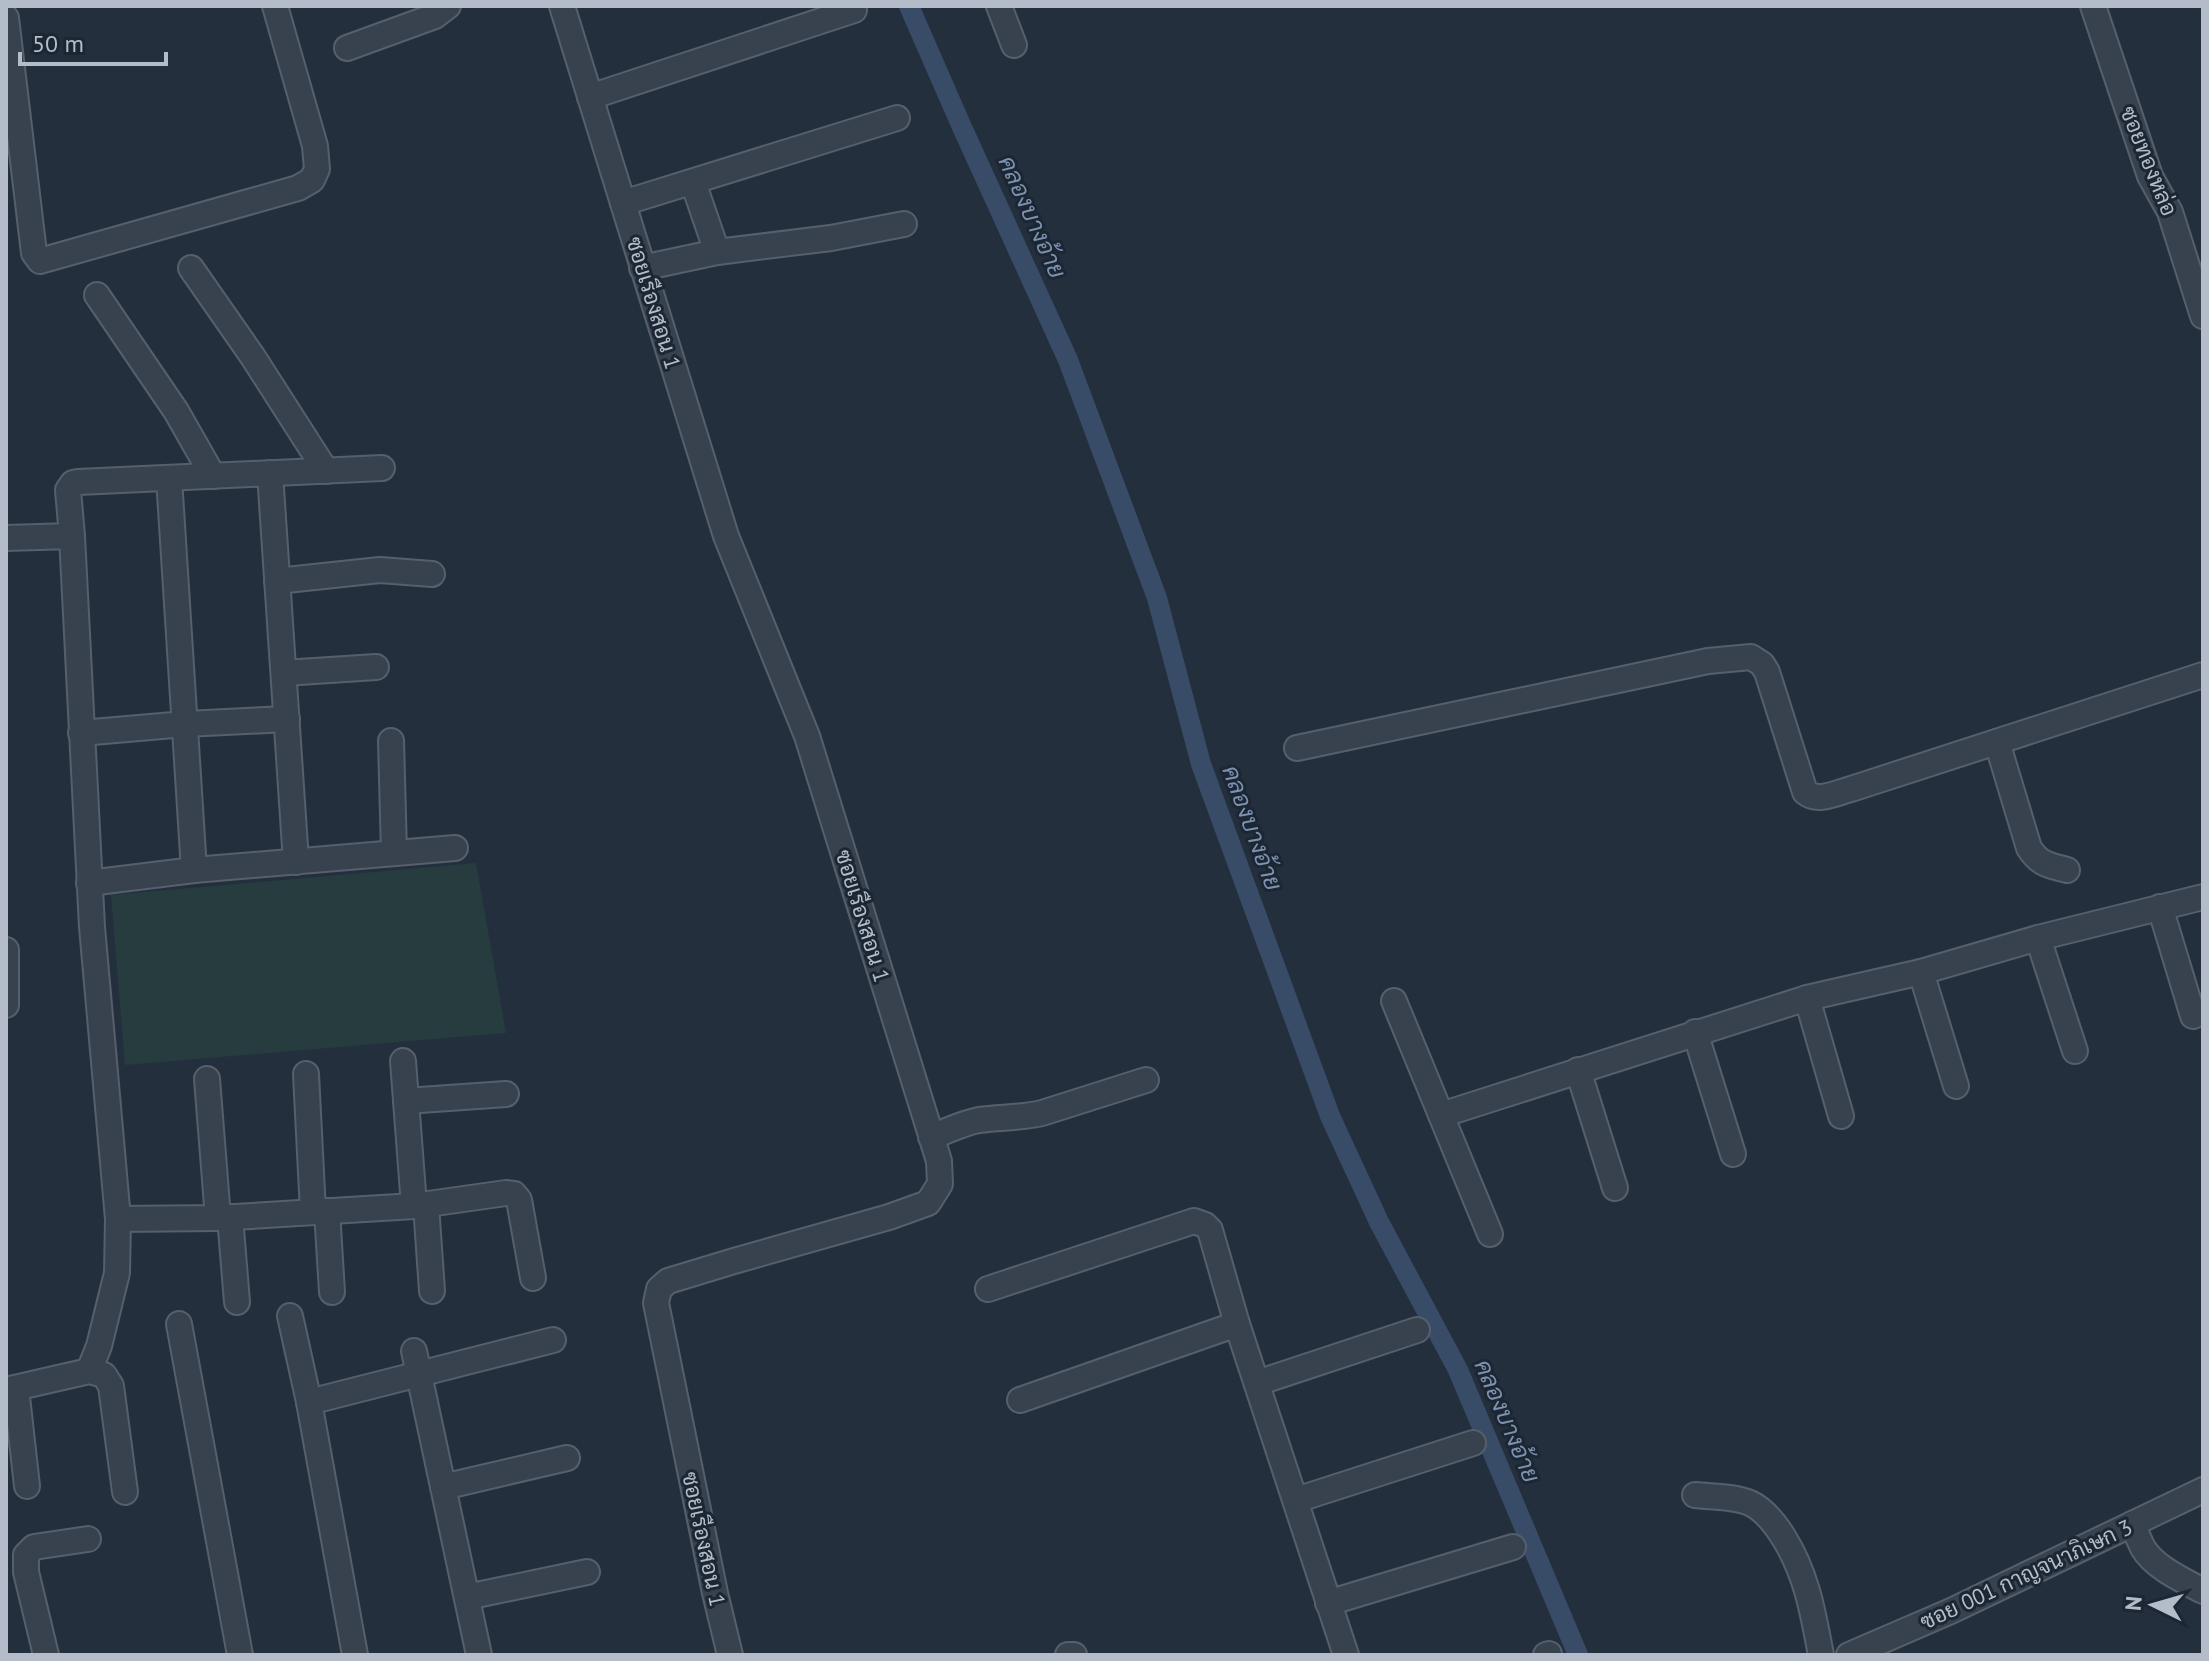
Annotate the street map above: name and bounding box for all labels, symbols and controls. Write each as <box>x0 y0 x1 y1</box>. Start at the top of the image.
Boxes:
scale bar <box>20 16 166 66</box>
text: 50 m <box>32 28 84 59</box>
street label: ซอยทองหล่อ <box>2114 102 2184 220</box>
water label: คลองบางอ้าย <box>992 151 1073 283</box>
street label: ซอยเรืองสอน 1 <box>621 233 687 373</box>
water label: คลองบางอ้าย <box>1216 761 1290 895</box>
street label: ซอยเรืองสอน 1 <box>830 846 896 986</box>
water label: คลองบางอ้าย <box>1468 1355 1547 1487</box>
street label: ซอยเรืองสอน 1 <box>676 1469 732 1609</box>
street label: ซอย 001 กาญจนาภิเษก 3 <box>1915 1512 2137 1636</box>
north arrow <box>2113 1565 2193 1645</box>
text: N <box>2118 1595 2148 1612</box>

